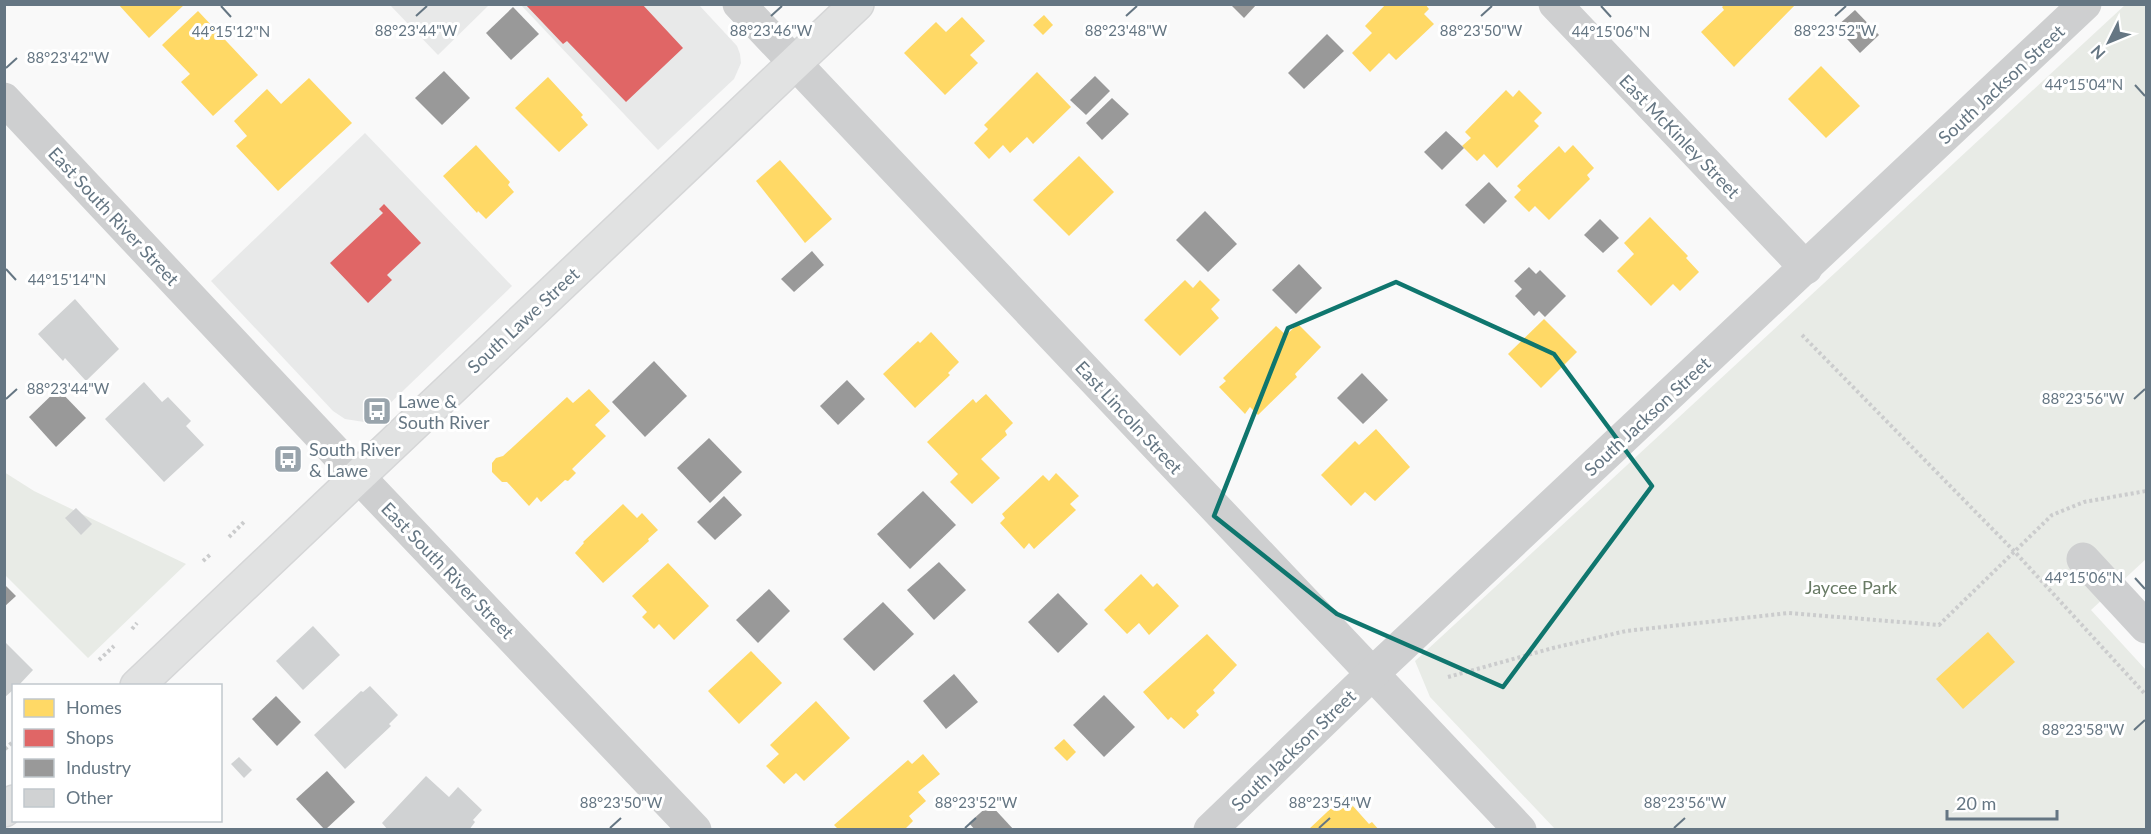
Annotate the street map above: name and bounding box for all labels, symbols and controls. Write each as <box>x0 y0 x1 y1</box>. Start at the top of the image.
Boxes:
north arrow <box>2079 12 2139 72</box>
street label: South Jackson Street <box>1933 19 2069 148</box>
text: 88°23'44"W <box>375 21 458 39</box>
text: 88°23'46"W <box>730 21 813 39</box>
text: 88°23'48"W <box>1085 21 1168 39</box>
text: 88°23'50"W <box>1440 21 1523 39</box>
text: 88°23'52"W <box>1794 21 1877 39</box>
text: 44°15'12"N <box>192 22 270 40</box>
text: 44°15'06"N <box>1572 22 1650 40</box>
text: N <box>2087 42 2109 64</box>
text: 88°23'42"W <box>27 48 110 66</box>
street label: East McKinley Street <box>1615 69 1745 203</box>
text: 44°15'04"N <box>2045 75 2123 93</box>
street label: East South River Street <box>44 142 184 290</box>
street label: South Lawe Street <box>463 262 584 377</box>
text: 44°15'14"N <box>28 270 106 288</box>
street label: South Jackson Street <box>1579 351 1715 480</box>
street label: East Lincoln Street <box>1071 356 1187 479</box>
text: 88°23'44"W <box>27 379 110 397</box>
text: 88°23'56"W <box>2042 389 2125 407</box>
place label: Lawe & South River <box>398 390 490 433</box>
bus stop icon: Lawe & South River <box>361 395 393 427</box>
place label: South River & Lawe <box>309 438 401 481</box>
bus stop icon: South River & Lawe <box>272 443 304 475</box>
street label: East South River Street <box>377 497 519 643</box>
text: 44°15'06"N <box>2045 568 2123 586</box>
park label: Jaycee Park <box>1805 576 1898 598</box>
legend <box>12 684 222 822</box>
street label: South Jackson Street <box>1226 685 1360 815</box>
text: Homes <box>66 696 122 718</box>
text: 88°23'58"W <box>2042 720 2125 738</box>
text: Shops <box>66 726 114 748</box>
text: Industry <box>66 756 132 778</box>
scale bar <box>1947 783 2056 821</box>
text: Other <box>66 786 113 808</box>
text: 20 m <box>1956 792 1996 814</box>
text: 88°23'50"W <box>580 793 663 811</box>
text: 88°23'52"W <box>935 793 1018 811</box>
text: 88°23'54"W <box>1289 793 1372 811</box>
text: 88°23'56"W <box>1644 793 1727 811</box>

